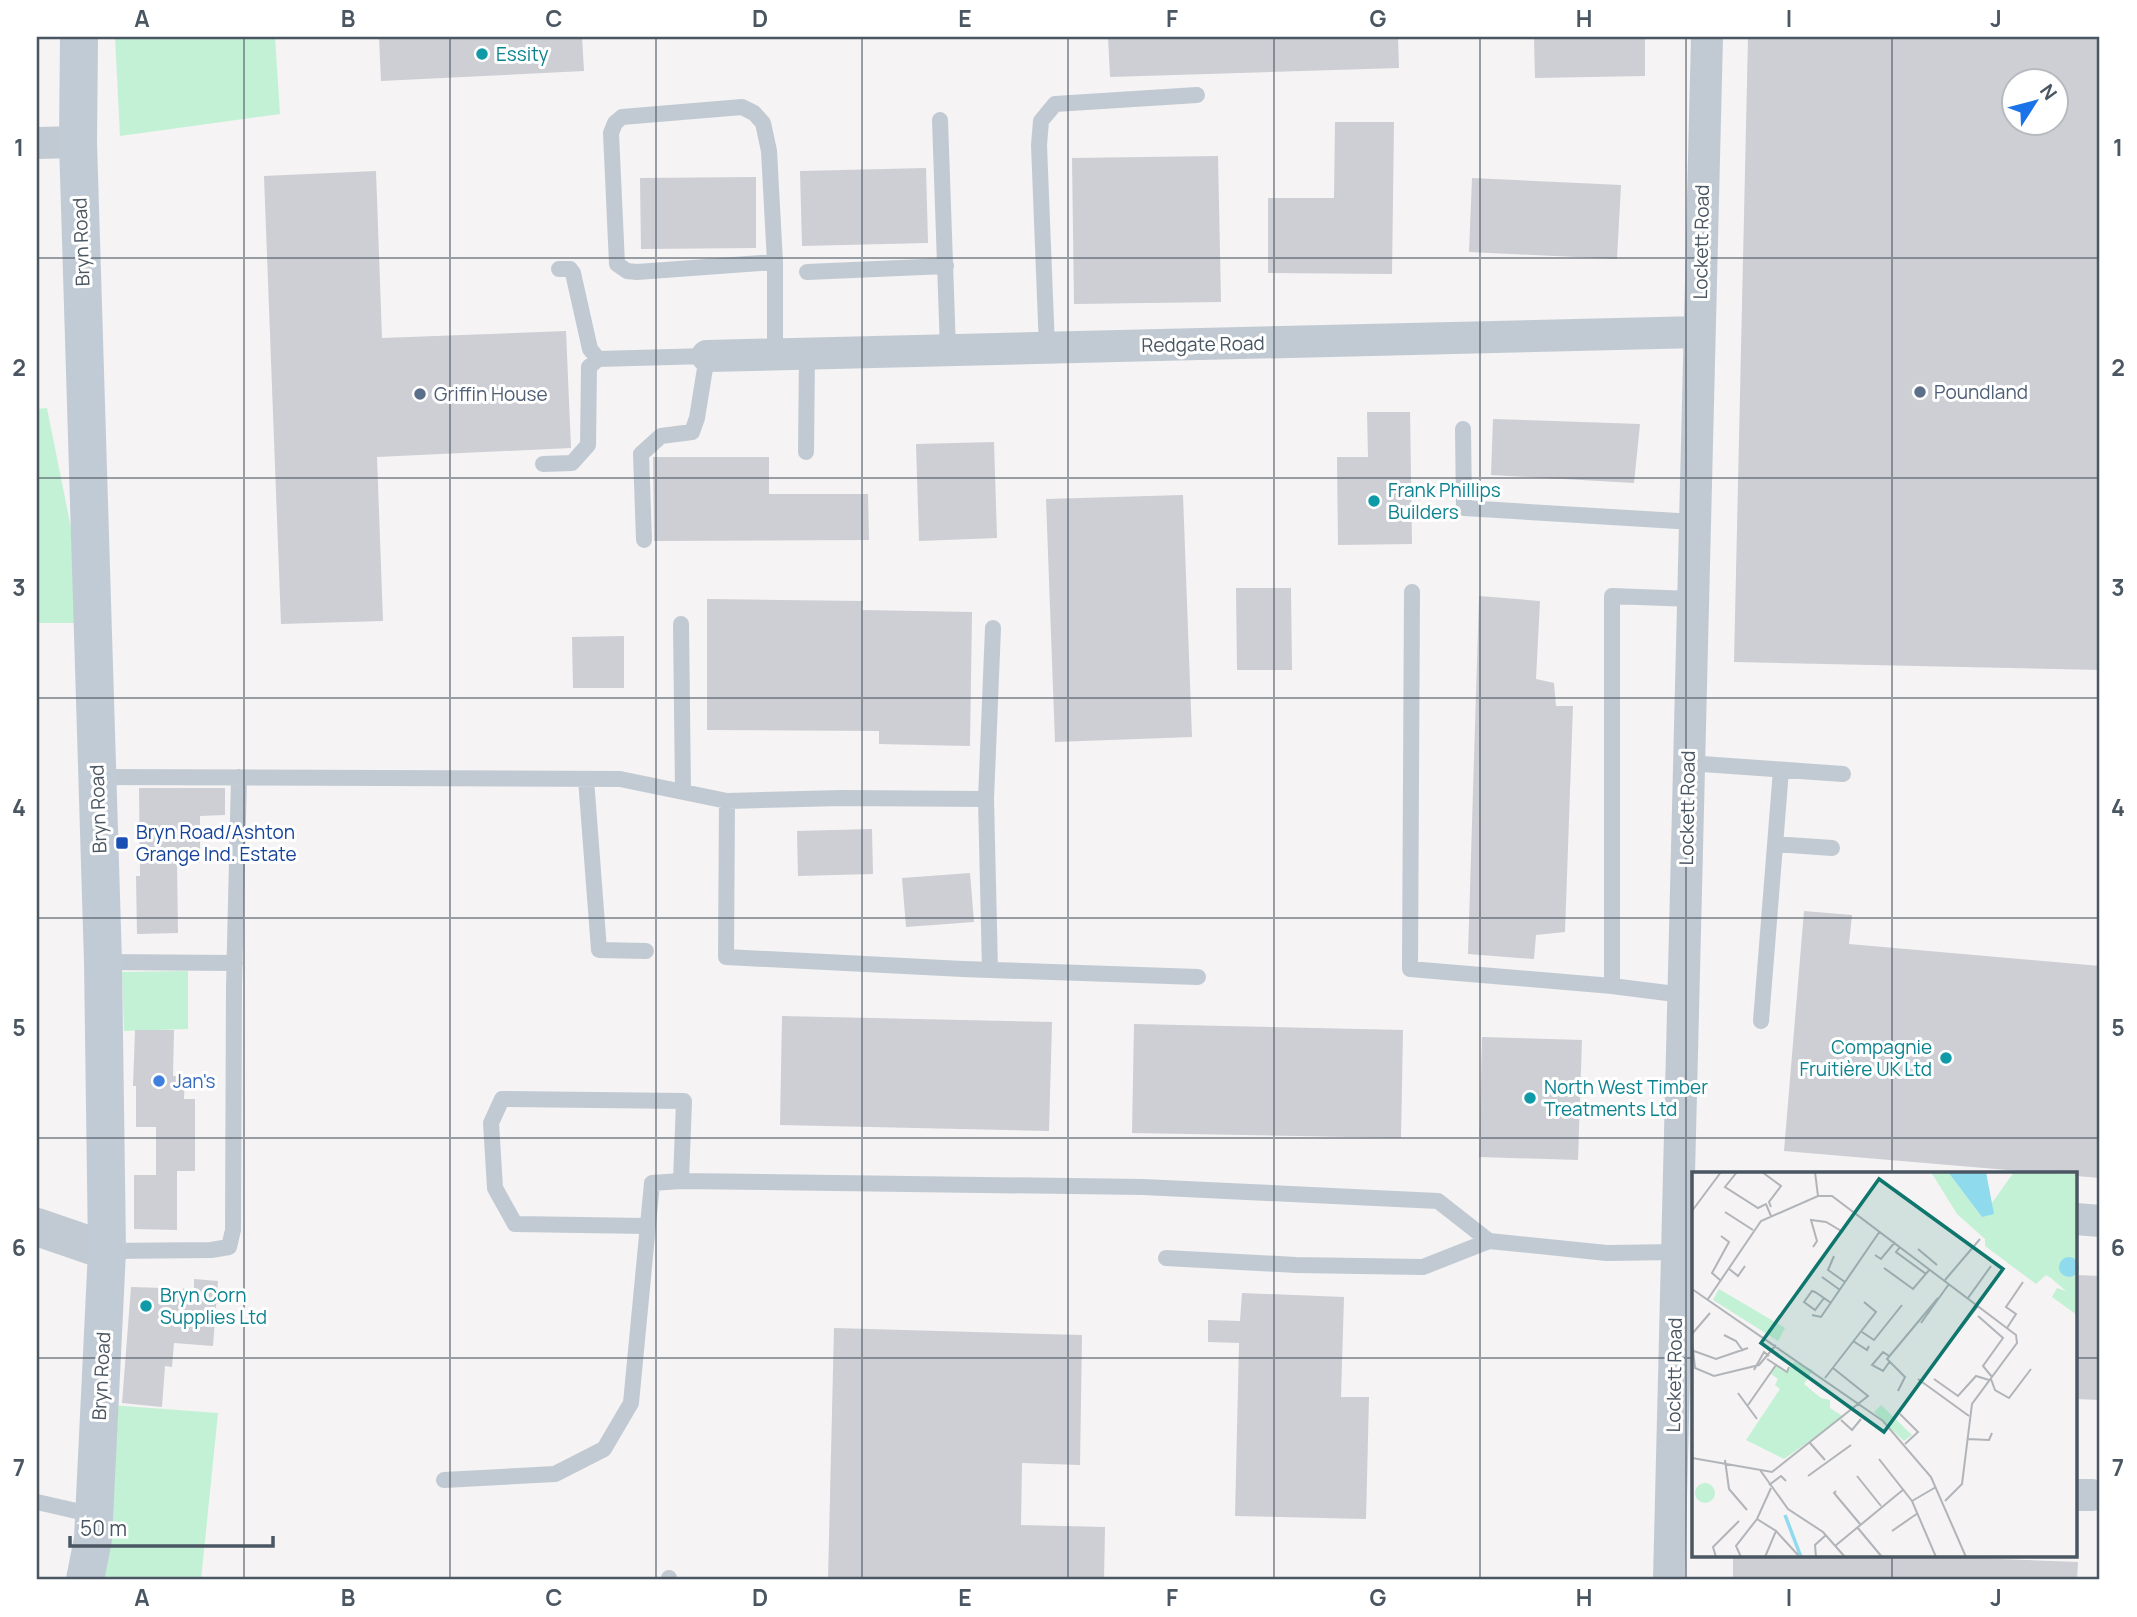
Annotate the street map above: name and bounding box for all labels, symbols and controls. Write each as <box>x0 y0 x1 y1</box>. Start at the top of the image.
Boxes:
text: A <box>134 2 150 34</box>
text: B <box>341 2 355 34</box>
text: C <box>546 2 563 34</box>
text: D <box>752 2 768 34</box>
text: E <box>958 2 972 34</box>
text: F <box>1166 2 1178 34</box>
text: G <box>1370 2 1387 34</box>
text: H <box>1576 2 1592 34</box>
text: I <box>1786 2 1792 34</box>
text: J <box>1990 2 2002 34</box>
place label: Essity <box>496 41 549 67</box>
marker: Essity <box>474 46 490 62</box>
north arrow <box>2000 66 2070 136</box>
text: N <box>2034 79 2063 105</box>
text: 1 <box>14 131 24 163</box>
text: 1 <box>2113 131 2123 163</box>
street label: Lockett Road <box>1687 184 1715 300</box>
street label: Bryn Road <box>66 197 96 287</box>
street label: Redgate Road <box>1141 330 1265 358</box>
text: 2 <box>12 351 26 383</box>
text: 2 <box>2111 351 2125 383</box>
place label: Poundland <box>1934 379 2028 405</box>
place label: Griffin House <box>434 381 548 407</box>
marker: Poundland <box>1912 384 1928 400</box>
marker: Griffin House <box>412 386 428 402</box>
place label: Frank Phillips Builders <box>1388 477 1501 525</box>
marker: Frank Phillips Builders <box>1366 493 1382 509</box>
text: 3 <box>12 571 26 603</box>
text: 3 <box>2111 571 2125 603</box>
street label: Lockett Road <box>1673 750 1701 866</box>
street label: Bryn Road <box>83 764 113 854</box>
text: 4 <box>12 791 26 823</box>
text: 4 <box>2111 791 2125 823</box>
place label: Bryn Road/Ashton Grange Ind. Estate <box>136 819 297 867</box>
marker: Bryn Road/Ashton Grange Ind. Estate <box>114 835 130 851</box>
text: 5 <box>12 1011 26 1043</box>
text: 5 <box>2111 1011 2125 1043</box>
place label: Compagnie Fruitière UK Ltd <box>1799 1034 1932 1082</box>
marker: Compagnie Fruitière UK Ltd <box>1938 1050 1954 1066</box>
place label: Jan's <box>173 1068 215 1094</box>
marker: Jan's <box>151 1073 167 1089</box>
place label: North West Timber Treatments Ltd <box>1544 1074 1708 1122</box>
marker: North West Timber Treatments Ltd <box>1522 1090 1538 1106</box>
inset map <box>1692 1172 2078 1558</box>
text: 6 <box>12 1231 26 1263</box>
text: 6 <box>2111 1231 2125 1263</box>
place label: Bryn Corn Supplies Ltd <box>160 1282 267 1330</box>
marker: Bryn Corn Supplies Ltd <box>138 1298 154 1314</box>
street label: Lockett Road <box>1660 1317 1688 1433</box>
street label: Bryn Road <box>86 1331 116 1421</box>
text: 7 <box>13 1451 25 1483</box>
text: 7 <box>2112 1451 2124 1483</box>
scale bar <box>70 1505 273 1549</box>
text: 50 m <box>80 1514 127 1542</box>
text: A <box>134 1581 150 1613</box>
text: B <box>341 1581 355 1613</box>
text: C <box>546 1581 563 1613</box>
text: D <box>752 1581 768 1613</box>
text: E <box>958 1581 972 1613</box>
text: F <box>1166 1581 1178 1613</box>
text: G <box>1370 1581 1387 1613</box>
text: H <box>1576 1581 1592 1613</box>
text: I <box>1786 1581 1792 1613</box>
text: J <box>1990 1581 2002 1613</box>

